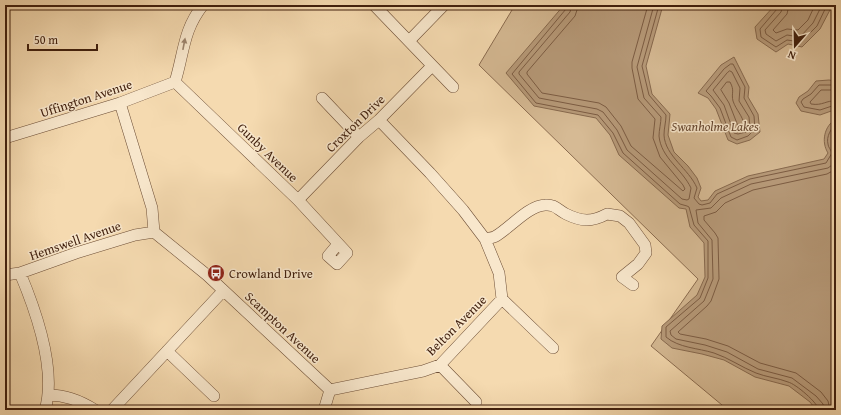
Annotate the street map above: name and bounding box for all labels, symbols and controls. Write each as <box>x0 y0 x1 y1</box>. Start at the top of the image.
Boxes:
scale bar <box>28 26 97 52</box>
north arrow <box>775 26 815 66</box>
text: 50 m <box>34 31 58 48</box>
one-way arrow <box>181 38 187 50</box>
text: N <box>785 46 798 64</box>
street label: Uffington Avenue <box>38 75 135 122</box>
street label: Croxton Drive <box>321 90 389 157</box>
park label: Swanholme Lakes <box>671 117 759 136</box>
street label: Gunby Avenue <box>233 118 302 186</box>
street label: Hemswell Avenue <box>27 216 123 265</box>
bus stop icon: Crowland Drive <box>206 263 226 283</box>
place label: Crowland Drive <box>229 264 313 283</box>
street label: Scampton Avenue <box>241 287 325 367</box>
street label: Belton Avenue <box>422 291 491 360</box>

